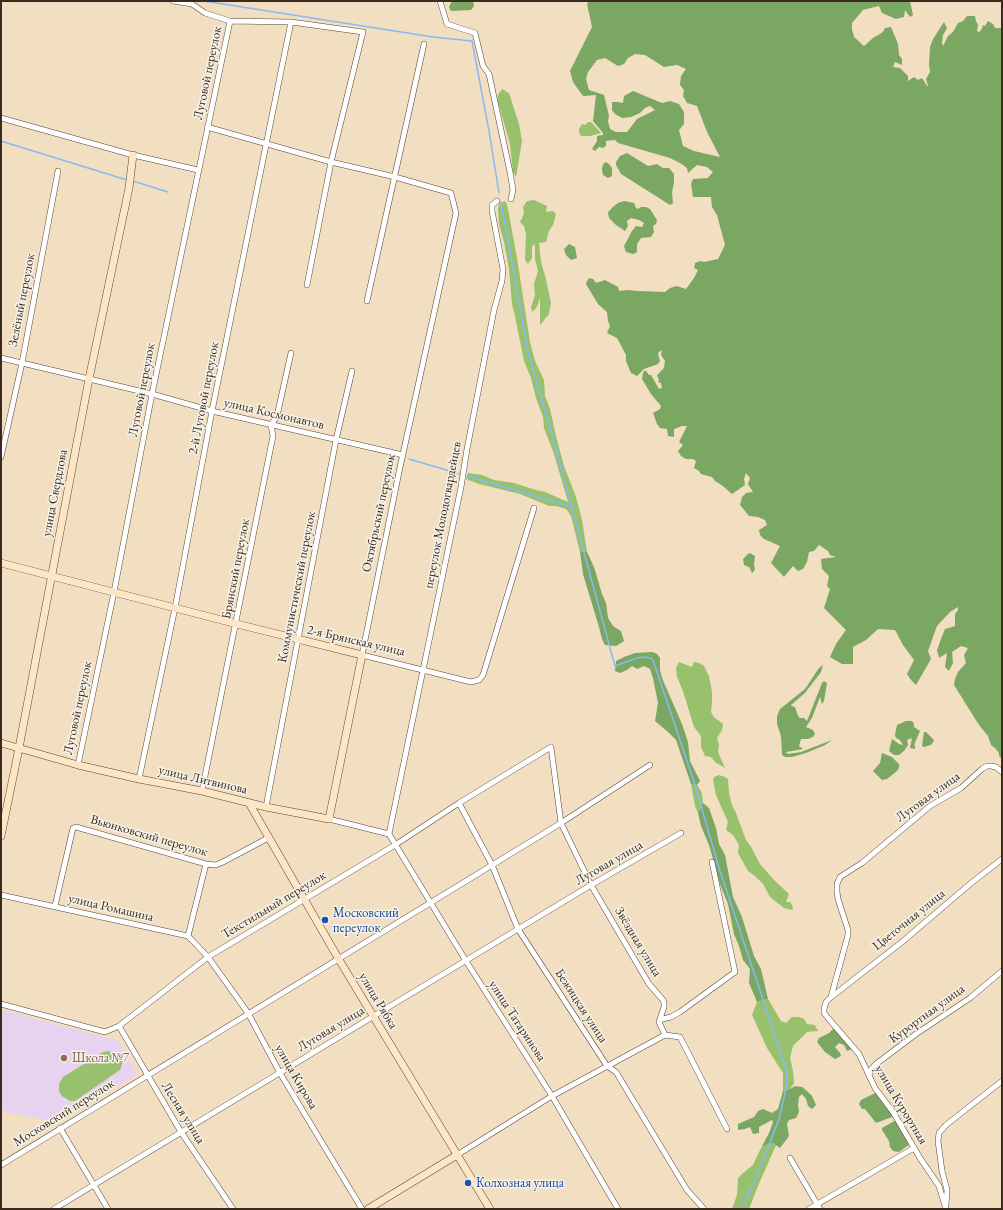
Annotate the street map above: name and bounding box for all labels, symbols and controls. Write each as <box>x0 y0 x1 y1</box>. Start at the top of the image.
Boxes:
street label: Луговой переулок <box>190 25 226 121</box>
street label: Зелёный переулок <box>5 252 39 348</box>
street label: 2-й Луговой переулок <box>185 340 223 456</box>
street label: Луговой переулок <box>125 342 159 438</box>
street label: улица Космонавтов <box>222 395 326 433</box>
street label: переулок Молодогвардейцев <box>421 440 465 590</box>
street label: улица Свердлова <box>39 448 71 538</box>
street label: Октябрьский переулок <box>359 452 399 574</box>
street label: Коммунистический переулок <box>275 510 319 664</box>
street label: Брянский переулок <box>219 517 253 621</box>
street label: 2-я Брянская улица <box>306 622 406 660</box>
street label: Луговой переулок <box>60 660 96 756</box>
street label: улица Литвинова <box>157 762 249 798</box>
street label: Луговая улица <box>893 769 963 825</box>
street label: Вьюнковский переулок <box>89 812 209 860</box>
street label: Луговая улица <box>572 837 646 889</box>
street label: Текстильный переулок <box>219 868 329 942</box>
street label: Цветочная улица <box>870 886 948 954</box>
street label: улица Ромашина <box>67 891 155 925</box>
street label: Звёздная улица <box>611 904 665 980</box>
place label: Московский переулок <box>333 905 399 936</box>
marker: Московский переулок <box>320 915 330 925</box>
street label: Бежицкая улица <box>551 966 611 1046</box>
street label: улица Рябка <box>355 970 401 1032</box>
street label: улица Татаринова <box>485 978 549 1064</box>
street label: Курортная улица <box>886 981 968 1047</box>
street label: Луговая улица <box>295 1003 367 1055</box>
street label: улица Кирова <box>271 1042 321 1112</box>
place label: Школа №7 <box>72 1050 129 1066</box>
marker: Школа №7 <box>59 1053 69 1063</box>
street label: улица Курортная <box>871 1063 931 1147</box>
street label: Московский переулок <box>11 1076 117 1150</box>
street label: Лесная улица <box>158 1079 208 1147</box>
place label: Колхозная улица <box>476 1175 564 1191</box>
marker: Колхозная улица <box>463 1178 473 1188</box>

